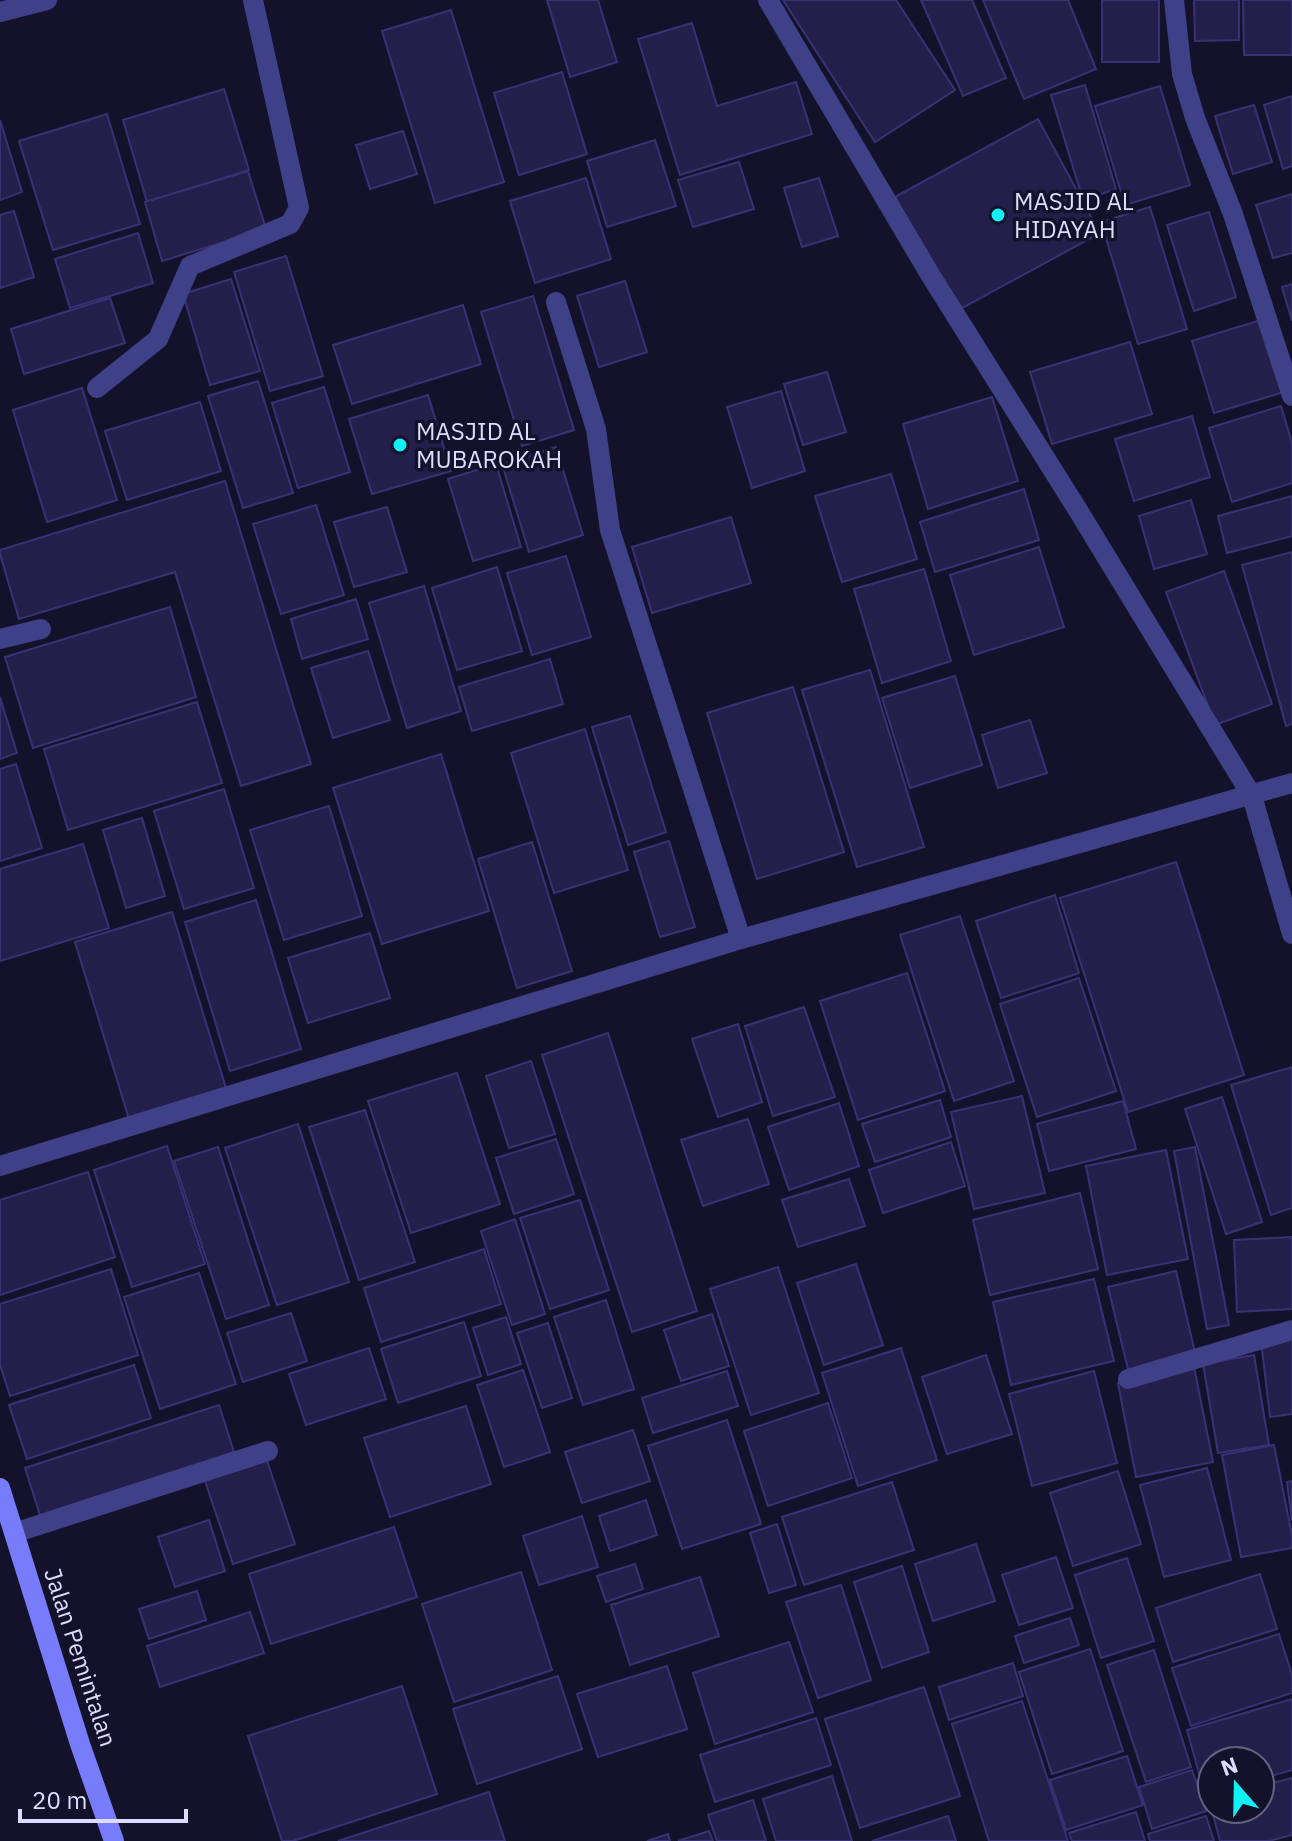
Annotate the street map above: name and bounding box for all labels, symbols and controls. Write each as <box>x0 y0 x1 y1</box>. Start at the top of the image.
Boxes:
place label: MASJID AL HIDAYAH <box>1014 185 1134 245</box>
marker: MASJID AL HIDAYAH <box>989 206 1007 224</box>
place label: MASJID AL MUBAROKAH <box>416 415 562 475</box>
marker: MASJID AL MUBAROKAH <box>391 436 409 454</box>
street label: Jalan Pemintalan <box>37 1564 125 1750</box>
north arrow <box>1196 1745 1276 1825</box>
text: N <box>1217 1749 1241 1782</box>
scale bar <box>20 1773 186 1823</box>
text: 20 m <box>32 1784 87 1816</box>

